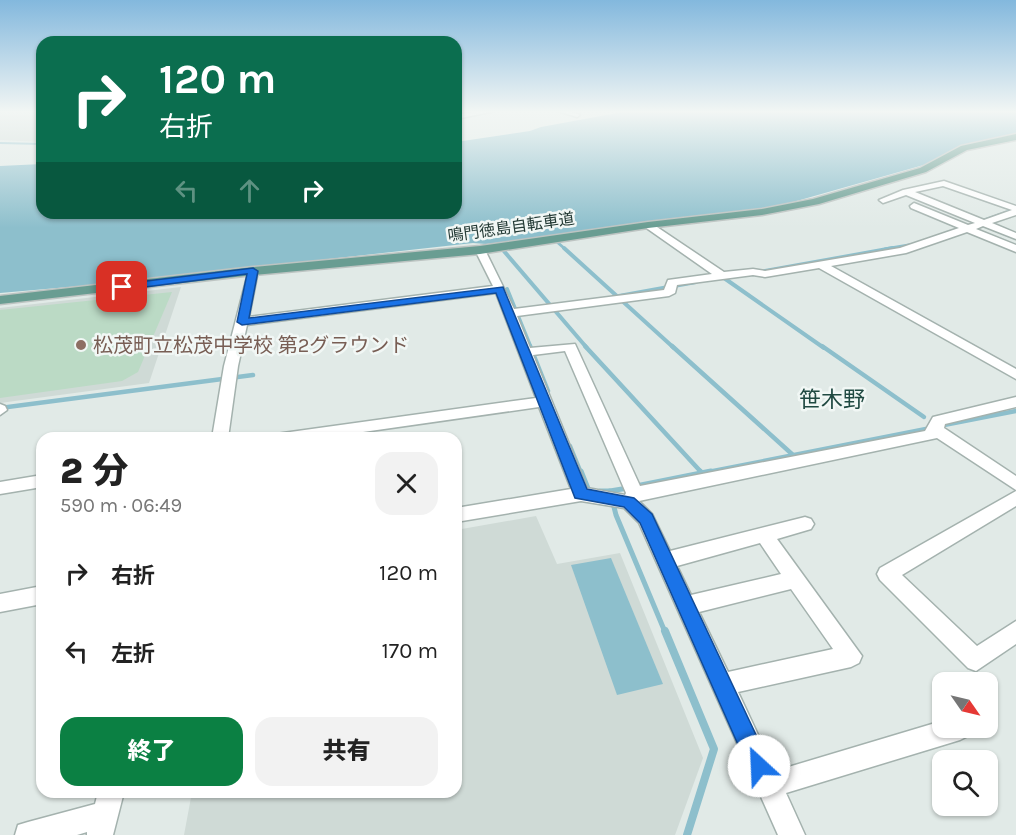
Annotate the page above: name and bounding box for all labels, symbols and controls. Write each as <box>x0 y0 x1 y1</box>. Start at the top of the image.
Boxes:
text: 120 m <box>159 54 276 104</box>
icon: right <box>60 60 138 138</box>
text: 右折 <box>159 111 213 143</box>
icon: left <box>170 174 203 207</box>
icon: ahead <box>233 174 266 207</box>
icon: right <box>296 174 329 207</box>
street label: 鳴門徳島自転車道 <box>446 209 576 245</box>
pin <box>96 261 147 312</box>
icon: arrive <box>105 270 138 303</box>
place label: 松茂町立松茂中学校 第2グラウンド <box>93 334 409 357</box>
marker: 松茂町立松茂中学校 第2グラウンド <box>74 338 88 352</box>
district label: 笹木野 <box>799 387 865 413</box>
text: 2 分 <box>60 450 128 492</box>
button: close <box>375 452 438 515</box>
text: 590 m · 06:49 <box>60 494 182 517</box>
icon: right <box>60 557 93 590</box>
text: 120 m <box>379 560 438 586</box>
text: 右折 <box>111 563 155 589</box>
icon: left <box>60 635 93 668</box>
text: 170 m <box>382 638 438 664</box>
text: 左折 <box>111 641 155 667</box>
north arrow <box>932 672 998 738</box>
map controls <box>932 672 998 816</box>
button: 終了 <box>60 717 243 786</box>
button: 共有 <box>255 717 438 786</box>
position arrow <box>727 734 791 798</box>
button: search <box>932 750 998 816</box>

